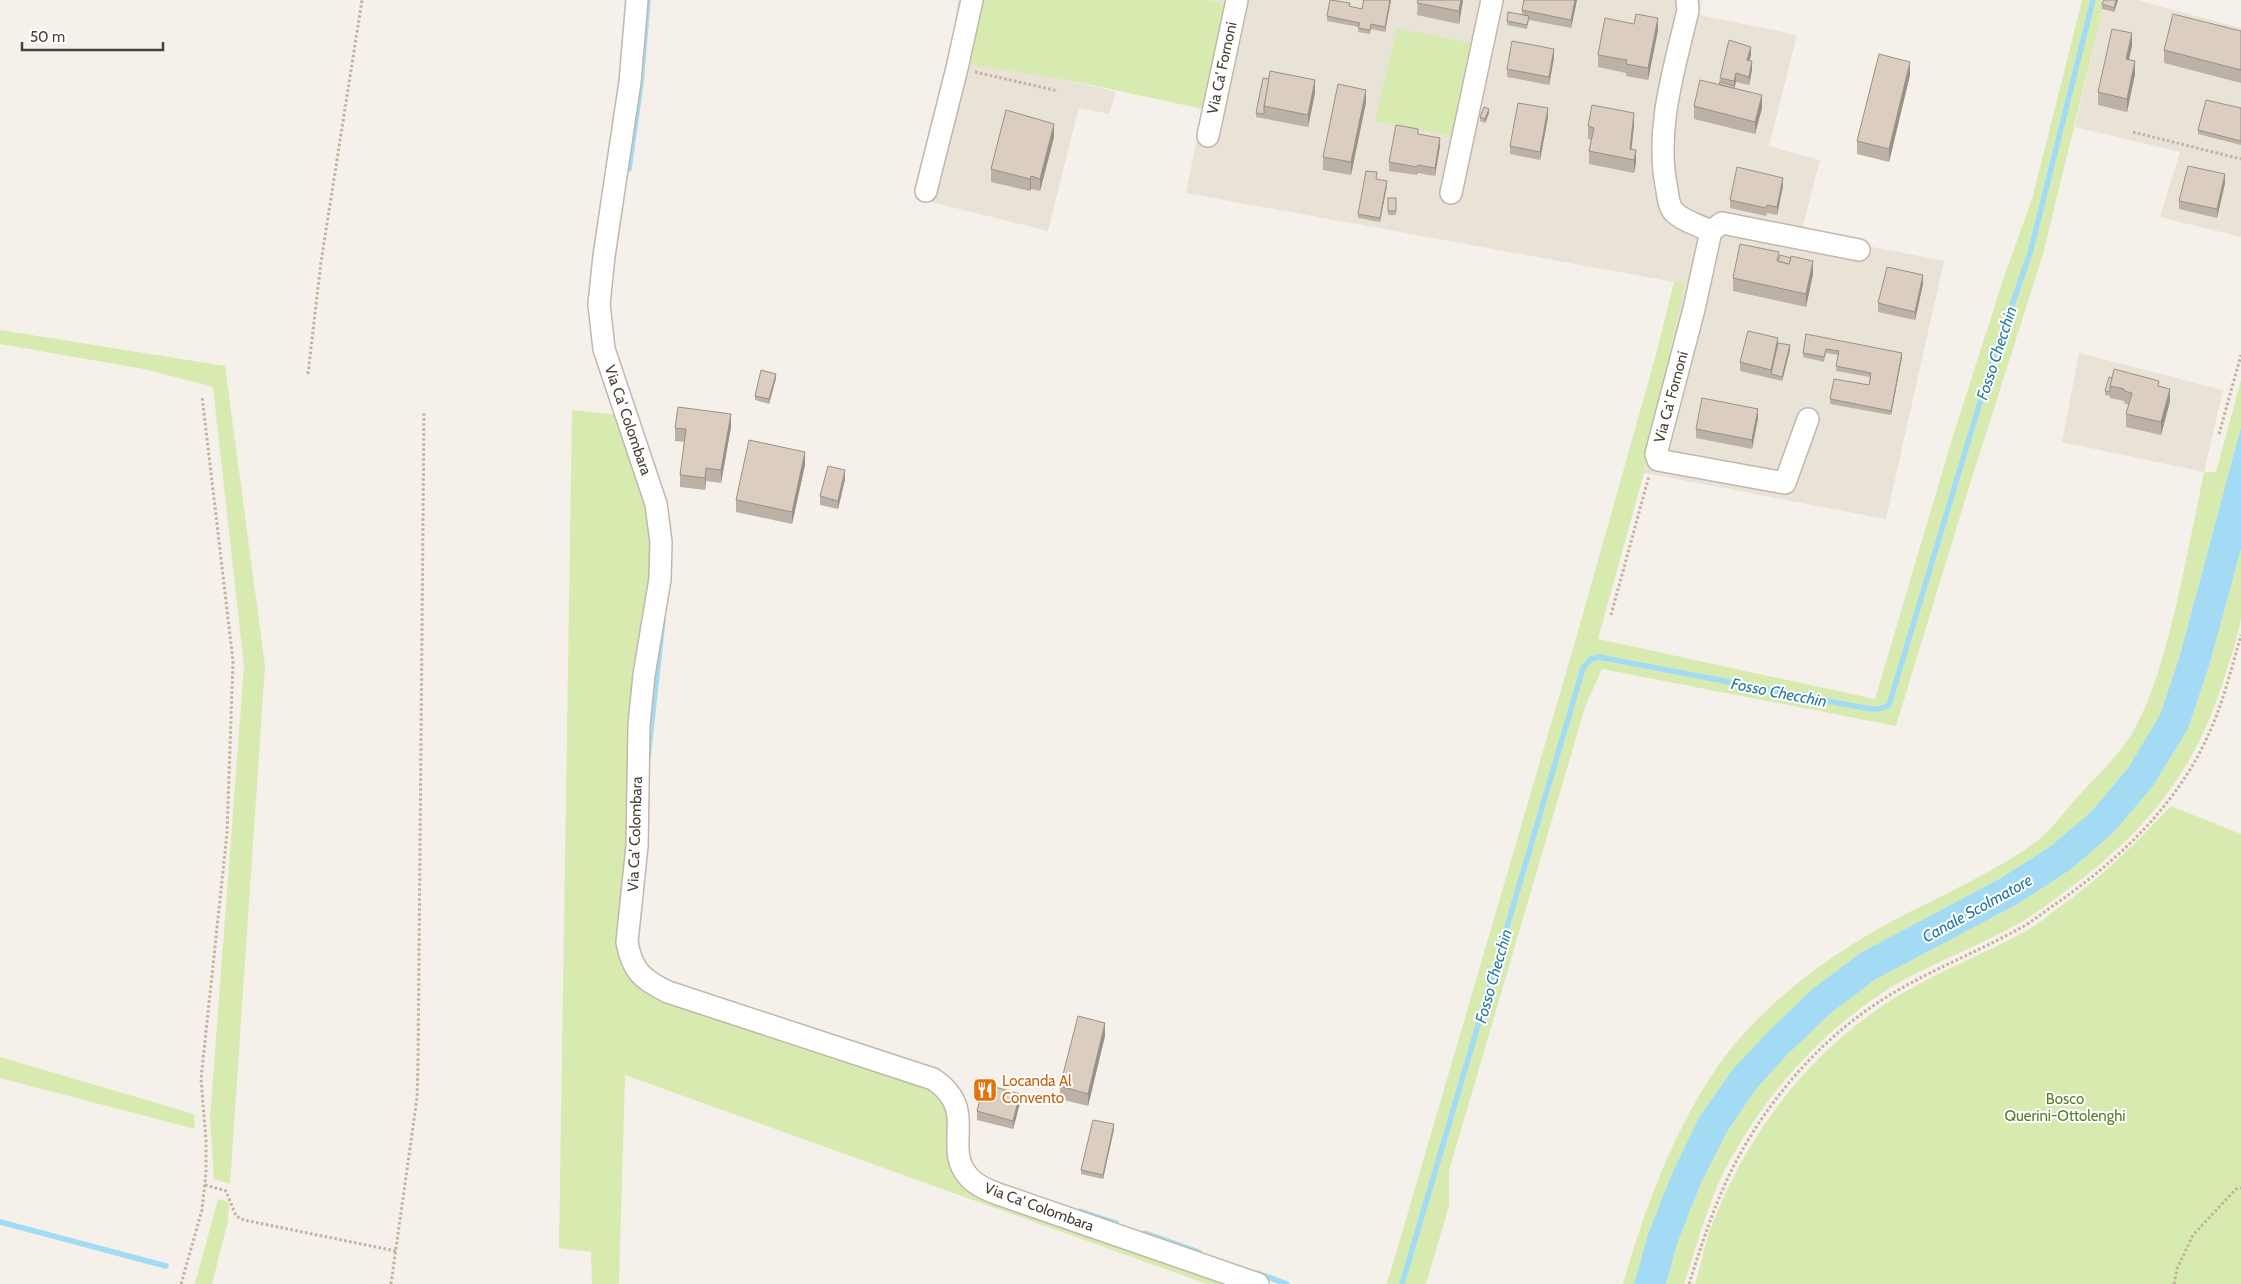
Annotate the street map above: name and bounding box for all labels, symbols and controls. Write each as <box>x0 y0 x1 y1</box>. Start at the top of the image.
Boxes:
scale bar <box>22 20 164 52</box>
street label: Via Ca' Fornoni <box>1203 20 1241 116</box>
text: 50 m <box>30 28 65 46</box>
water label: Fosso Checchin <box>1972 304 2021 402</box>
street label: Via Ca' Fornoni <box>1650 349 1692 445</box>
street label: Via Ca' Colombara <box>601 363 656 478</box>
water label: Fosso Checchin <box>1729 674 1828 711</box>
street label: Via Ca' Colombara <box>624 775 646 892</box>
water label: Canale Scolmatore <box>1919 870 2035 946</box>
water label: Fosso Checchin <box>1471 927 1516 1025</box>
place label: Locanda Al Convento <box>1002 1072 1072 1107</box>
restaurant icon: Locanda Al Convento <box>972 1077 998 1103</box>
park label: Bosco Querini-Ottolenghi <box>2004 1090 2126 1125</box>
street label: Via Ca' Colombara <box>982 1179 1097 1235</box>

